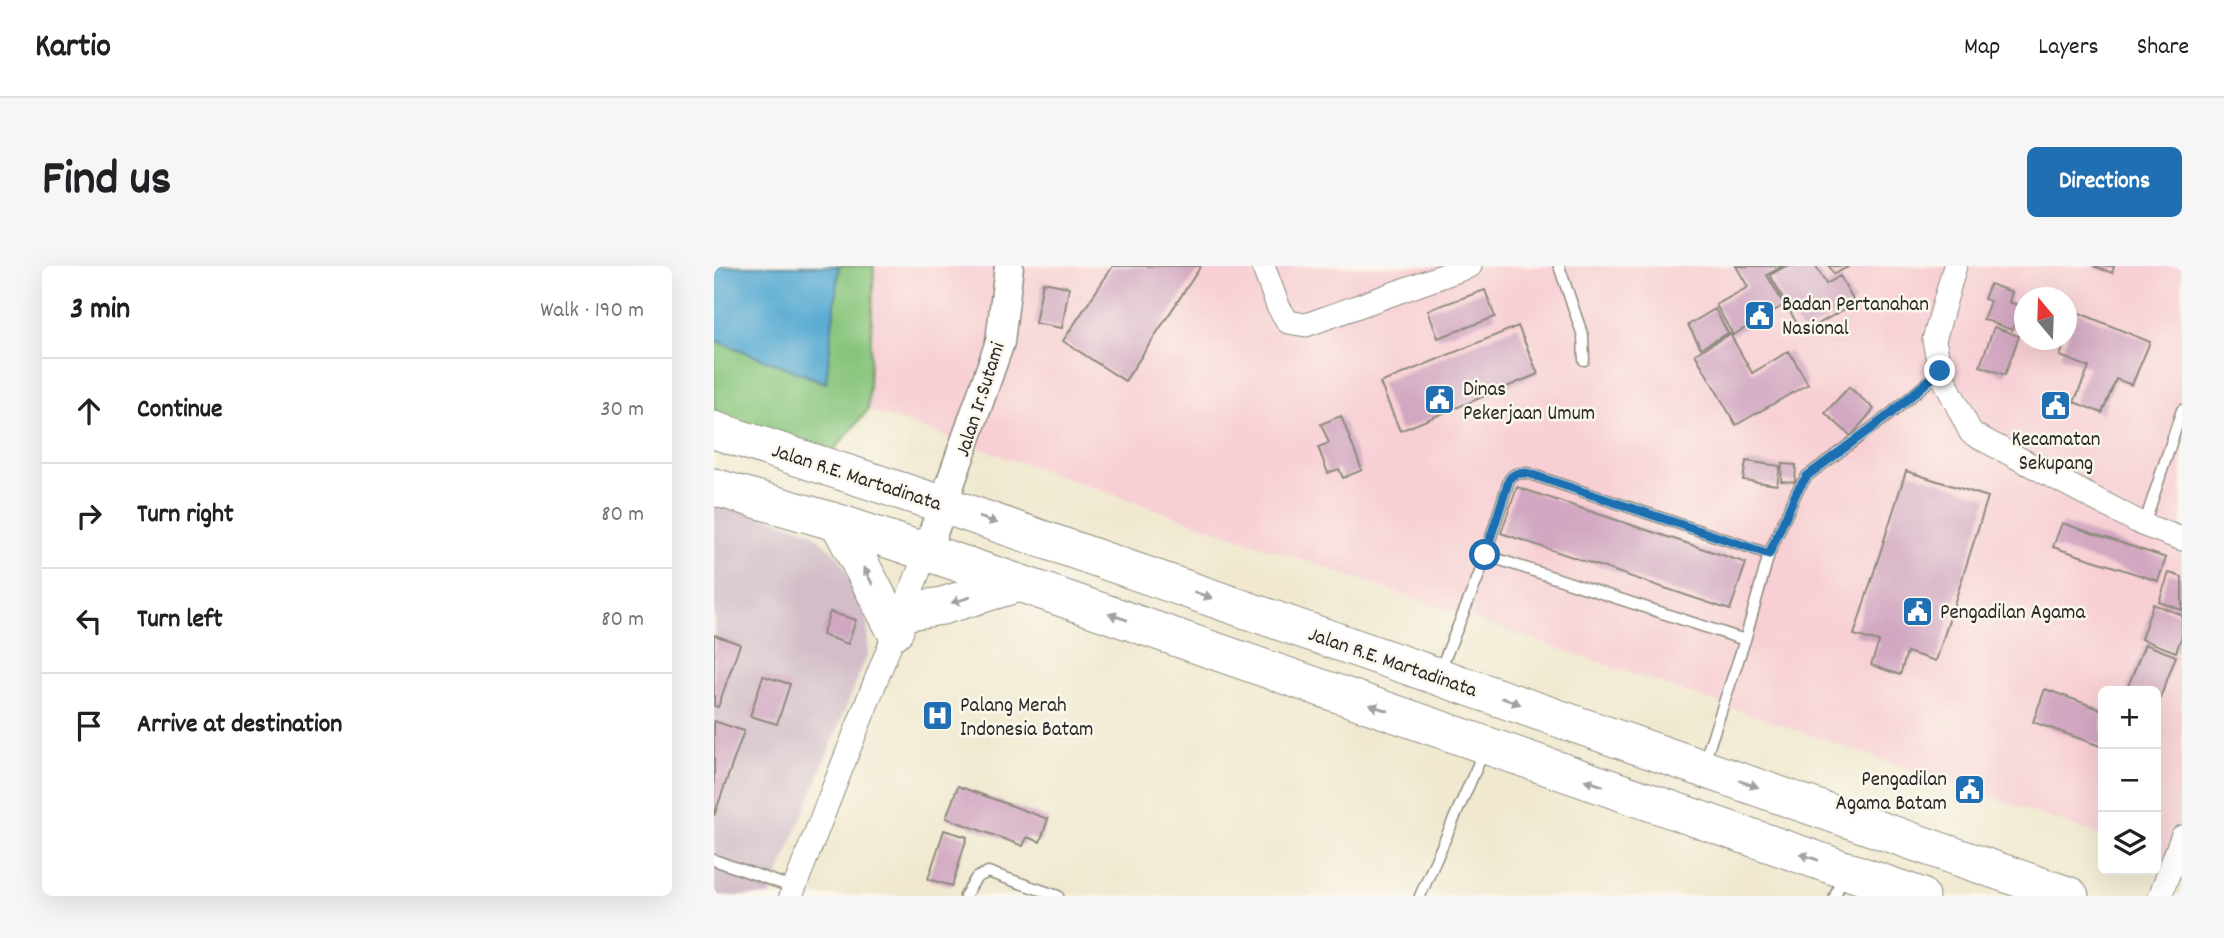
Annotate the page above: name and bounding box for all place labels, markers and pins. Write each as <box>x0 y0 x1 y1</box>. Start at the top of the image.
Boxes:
place label: Badan Pertanahan Nasional <box>1782 291 1929 345</box>
public building icon: Badan Pertanahan Nasional <box>1742 298 1776 332</box>
place label: Dinas Pekerjaan Umum <box>1463 376 1595 430</box>
public building icon: Dinas Pekerjaan Umum <box>1423 383 1457 417</box>
public building icon: Kecamatan Sekupang <box>2039 389 2073 423</box>
place label: Kecamatan Sekupang <box>2012 426 2100 480</box>
public building icon: Pengadilan Agama <box>1900 594 1934 628</box>
place label: Pengadilan Agama <box>1940 599 2087 629</box>
place label: Palang Merah Indonesia Batam <box>960 692 1094 746</box>
hospital icon: Palang Merah Indonesia Batam <box>920 699 954 733</box>
place label: Pengadilan Agama Batam <box>1836 766 1947 820</box>
public building icon: Pengadilan Agama Batam <box>1953 773 1987 807</box>

